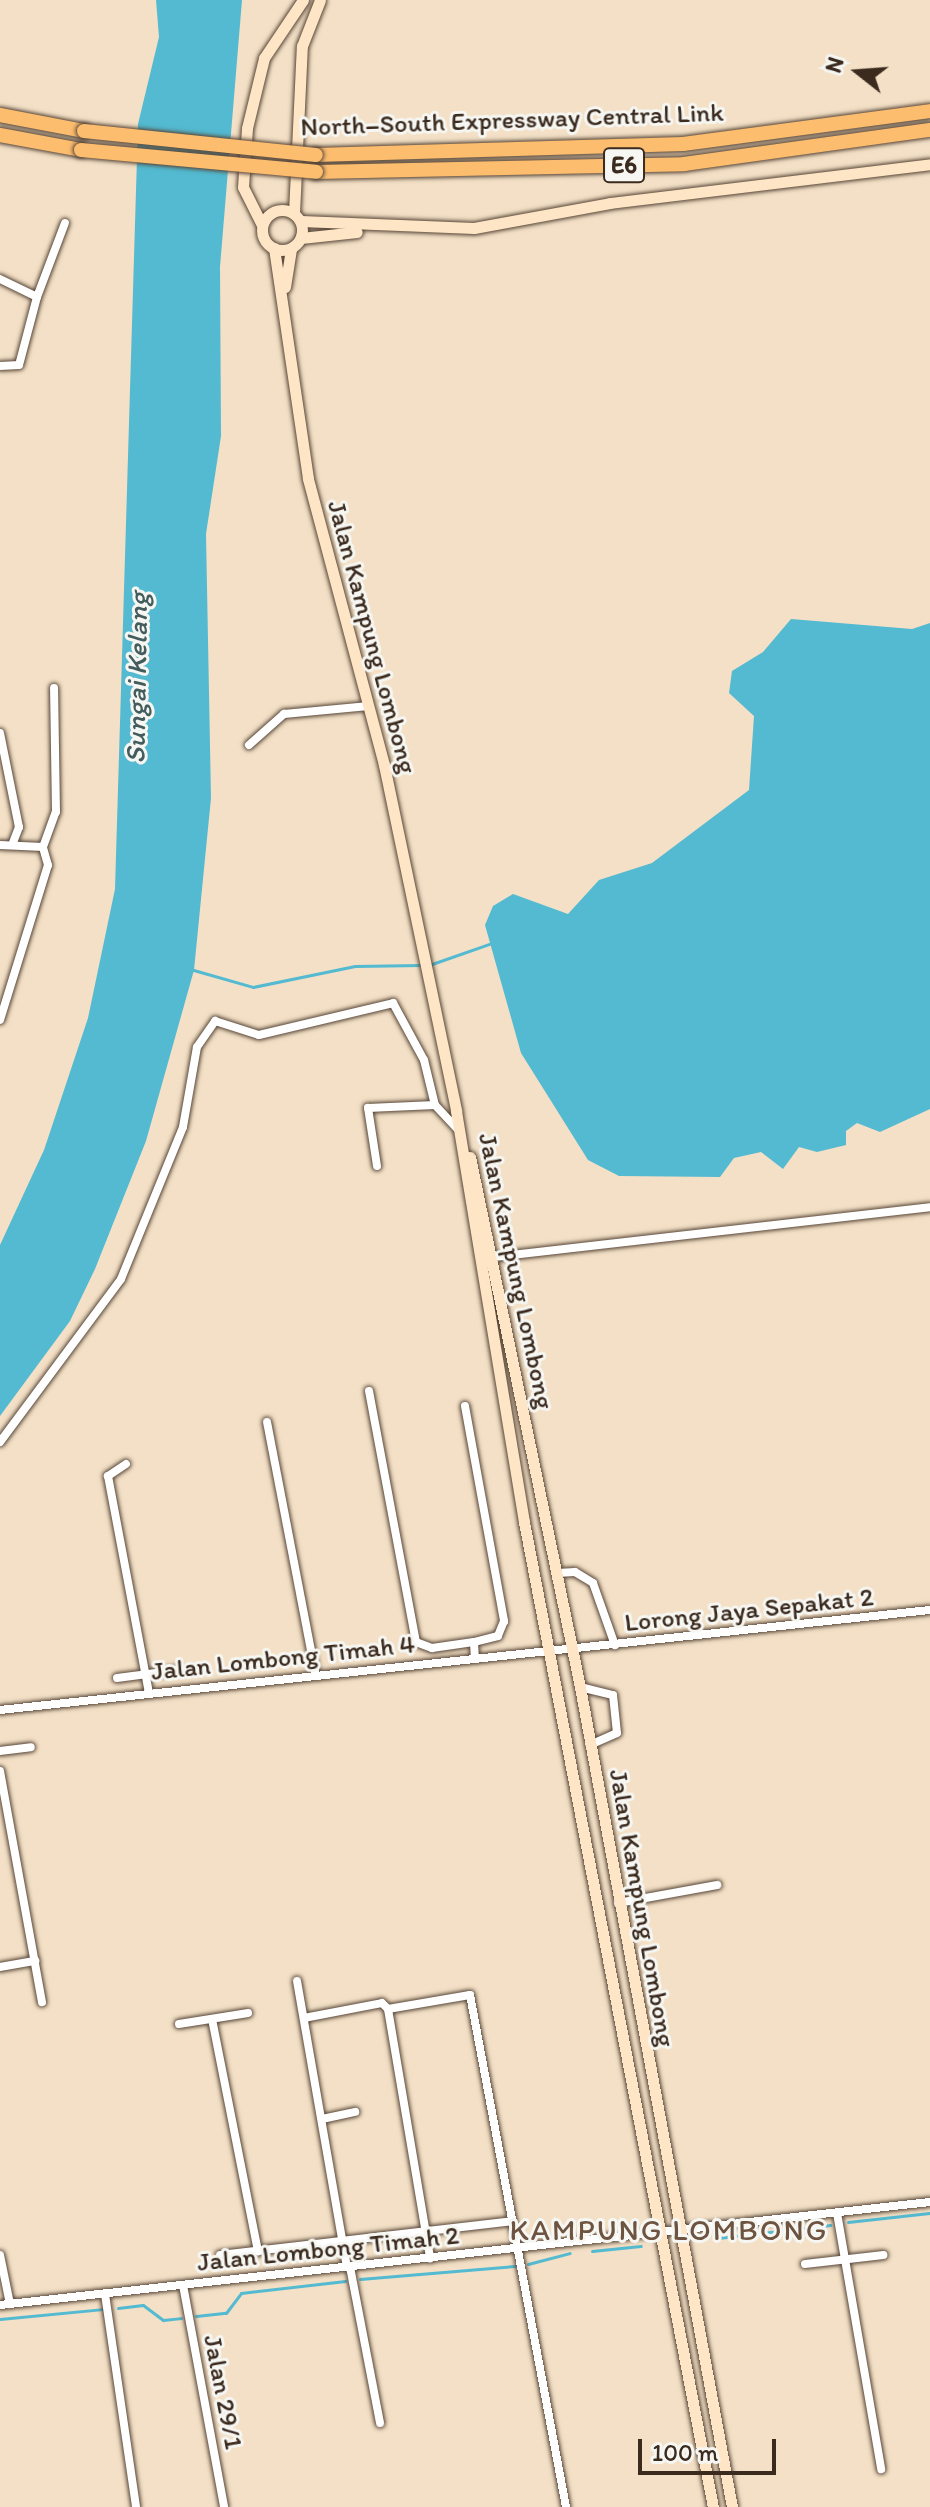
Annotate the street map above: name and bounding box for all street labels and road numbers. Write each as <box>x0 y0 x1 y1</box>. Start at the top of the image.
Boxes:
street label: North–South Expressway Central Link <box>301 97 723 143</box>
road number: E6 <box>602 145 646 185</box>
street label: Jalan Kampung Lombong <box>320 497 424 777</box>
street label: Jalan Kampung Lombong <box>471 1130 561 1412</box>
street label: Lorong Jaya Sepakat 2 <box>624 1581 874 1639</box>
street label: Jalan Lombong Timah 4 <box>150 1629 416 1687</box>
street label: Jalan Kampung Lombong <box>602 1767 682 2049</box>
street label: Jalan Lombong Timah 2 <box>195 2220 461 2278</box>
street label: Jalan 29/1 <box>197 2332 249 2452</box>

